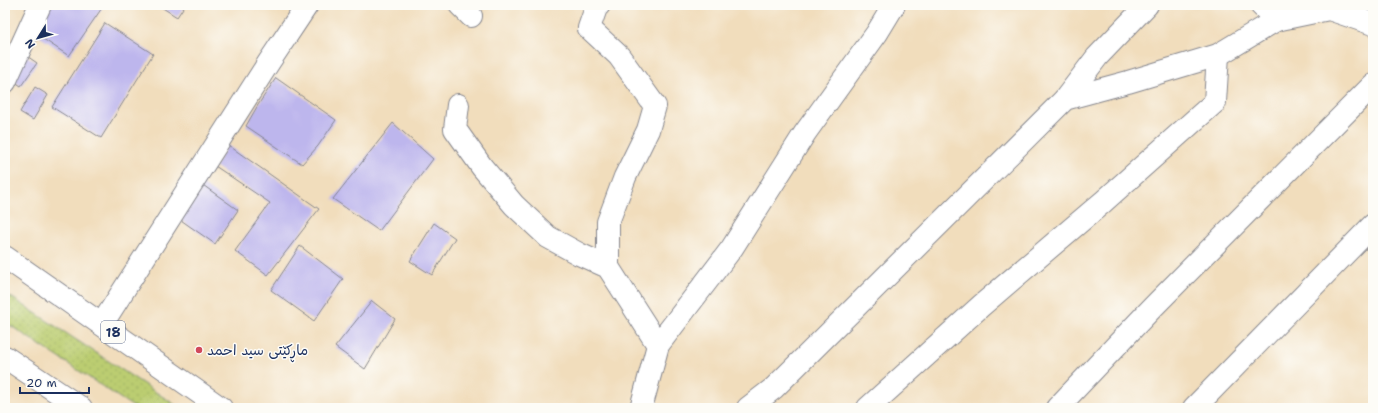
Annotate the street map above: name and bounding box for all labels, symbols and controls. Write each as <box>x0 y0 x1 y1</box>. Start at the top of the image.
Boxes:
north arrow <box>18 18 58 58</box>
text: N <box>22 35 39 52</box>
road number: 18 <box>101 321 125 343</box>
place label: ماڕکێتی سید احمد <box>207 341 308 363</box>
marker: ماڕکێتی سید احمد <box>194 345 204 355</box>
scale bar <box>20 369 89 395</box>
text: 20 m <box>26 375 57 391</box>

